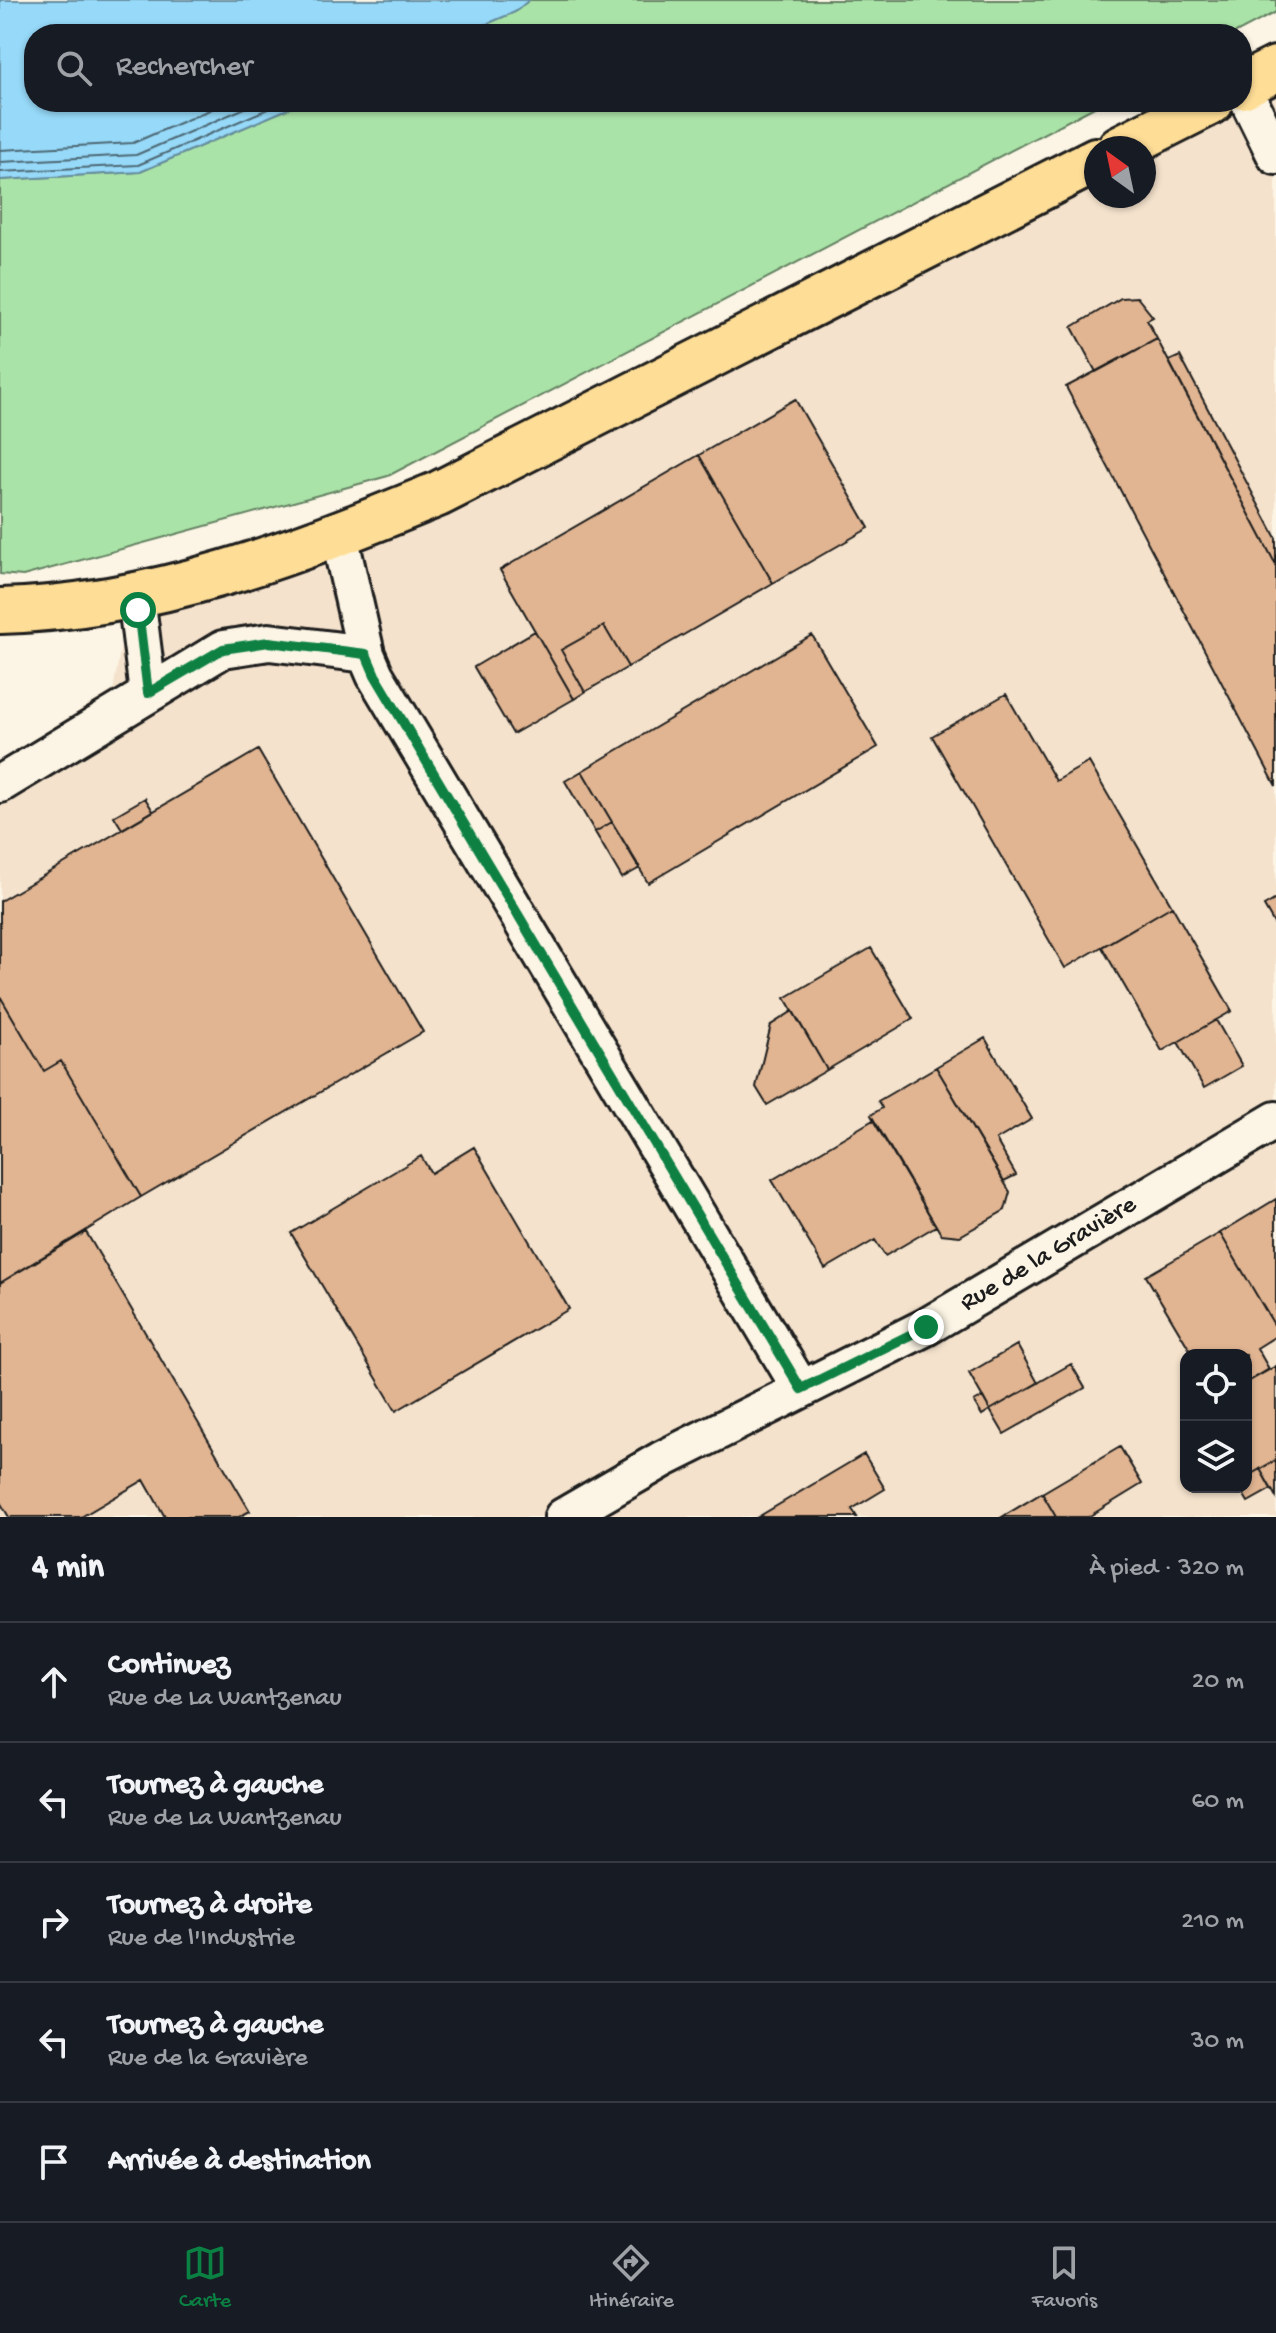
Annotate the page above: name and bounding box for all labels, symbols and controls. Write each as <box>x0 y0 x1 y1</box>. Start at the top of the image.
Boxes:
search box <box>24 24 1252 112</box>
icon: search <box>52 46 96 90</box>
text: Rechercher <box>116 51 252 86</box>
north arrow <box>1084 136 1156 208</box>
route start <box>120 592 156 628</box>
street label: Rue de la Gravière <box>955 1190 1143 1320</box>
route end <box>908 1309 944 1345</box>
map controls <box>1180 1349 1252 1493</box>
button: locate <box>1180 1349 1252 1421</box>
button: layers <box>1180 1421 1252 1493</box>
text: 4 min <box>32 1549 104 1589</box>
text: À pied · 320 m <box>1089 1554 1244 1585</box>
text: Continuez <box>108 1649 230 1684</box>
icon: ahead <box>32 1660 76 1704</box>
text: 20 m <box>1192 1667 1244 1698</box>
text: Rue de La Wantzenau <box>108 1684 342 1715</box>
text: Tournez à gauche <box>108 1769 323 1804</box>
icon: left <box>32 1780 76 1824</box>
text: 60 m <box>1191 1787 1244 1818</box>
text: Rue de La Wantzenau <box>108 1804 342 1835</box>
text: Tournez à droite <box>108 1889 312 1924</box>
icon: right <box>32 1900 76 1944</box>
text: 210 m <box>1181 1907 1244 1938</box>
text: Rue de l'Industrie <box>108 1924 295 1955</box>
text: Tournez à gauche <box>108 2009 323 2044</box>
icon: left <box>32 2020 76 2064</box>
text: 30 m <box>1191 2027 1244 2058</box>
text: Rue de la Gravière <box>108 2044 308 2075</box>
icon: arrive <box>32 2140 76 2184</box>
text: Arrivée à destination <box>108 2145 371 2180</box>
tab: Carte <box>179 2241 231 2315</box>
tab: Itinéraire <box>589 2241 674 2315</box>
tab: Favoris <box>1032 2241 1097 2315</box>

